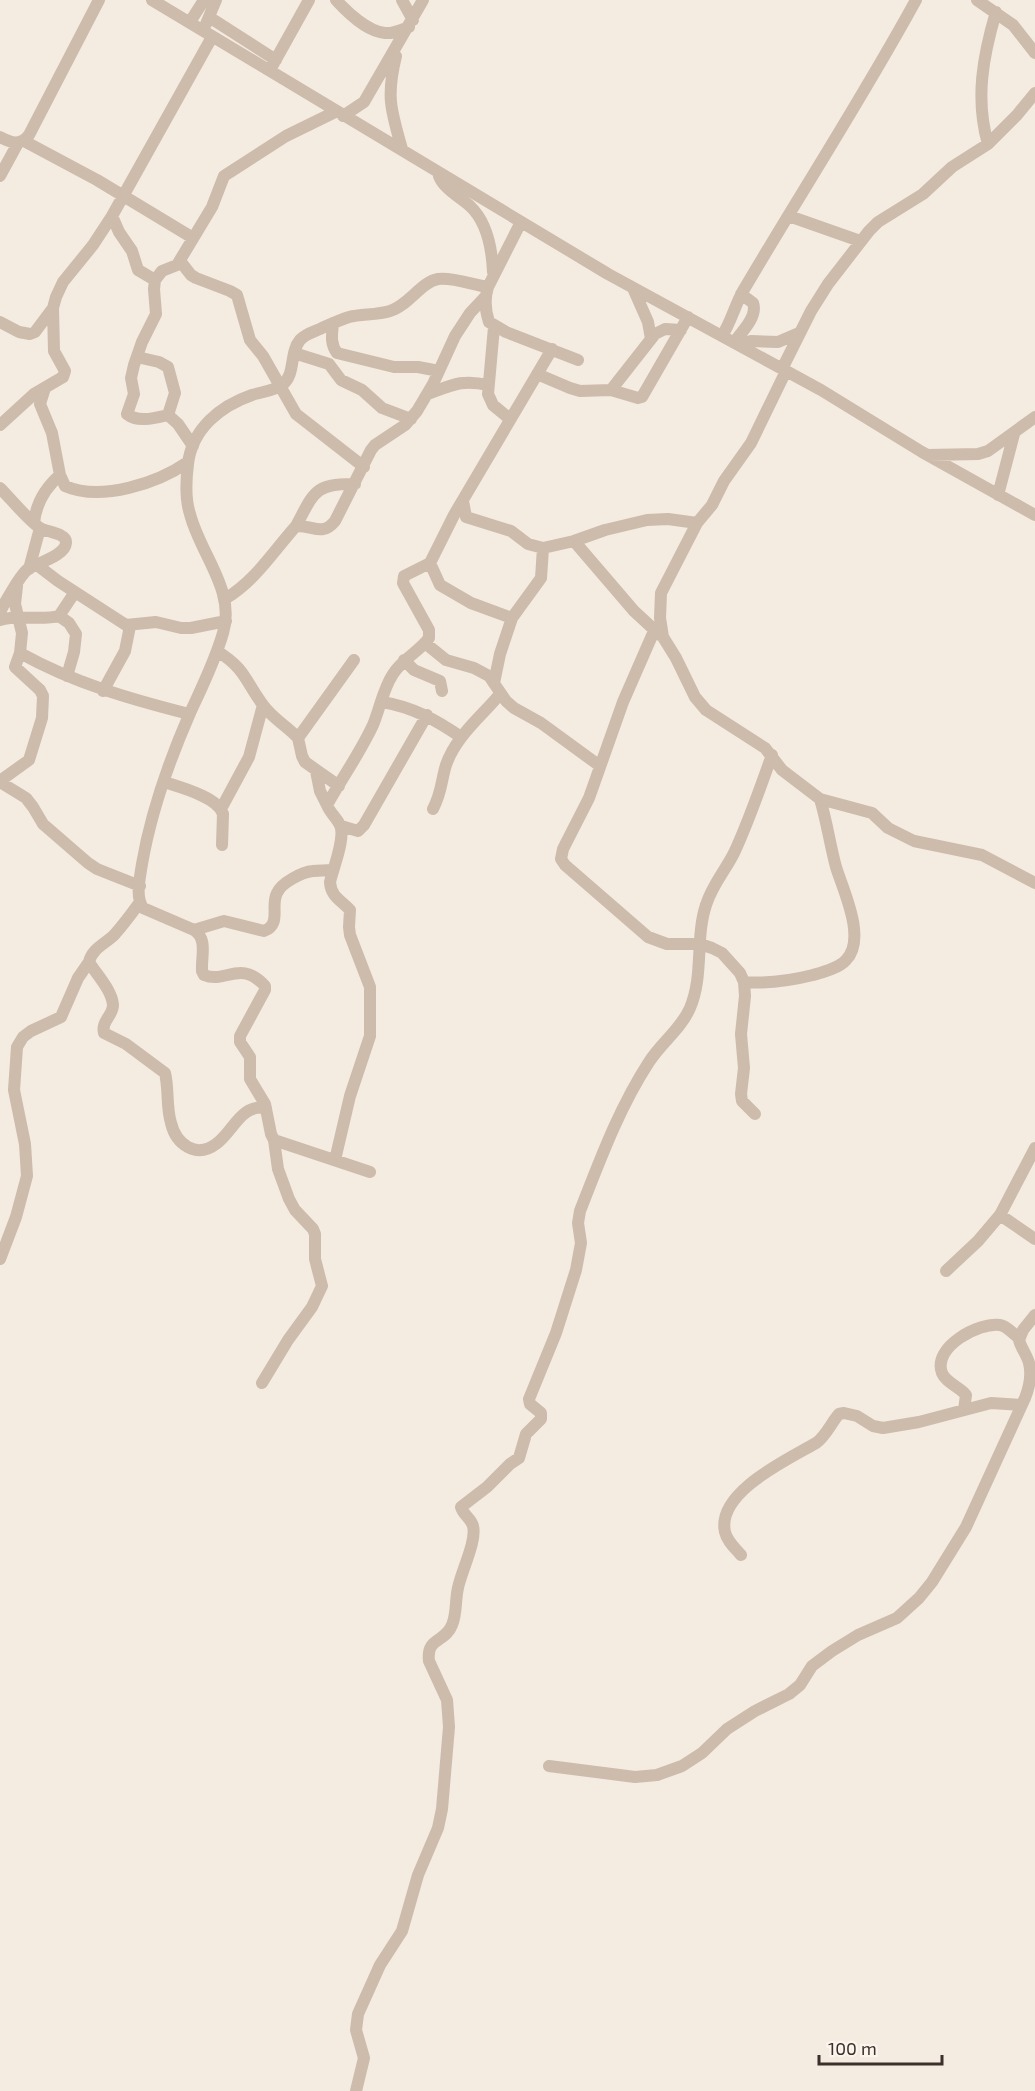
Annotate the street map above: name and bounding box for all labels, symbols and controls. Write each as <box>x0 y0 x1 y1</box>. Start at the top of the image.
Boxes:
scale bar <box>819 2028 942 2066</box>
text: 100 m <box>828 2037 877 2059</box>

